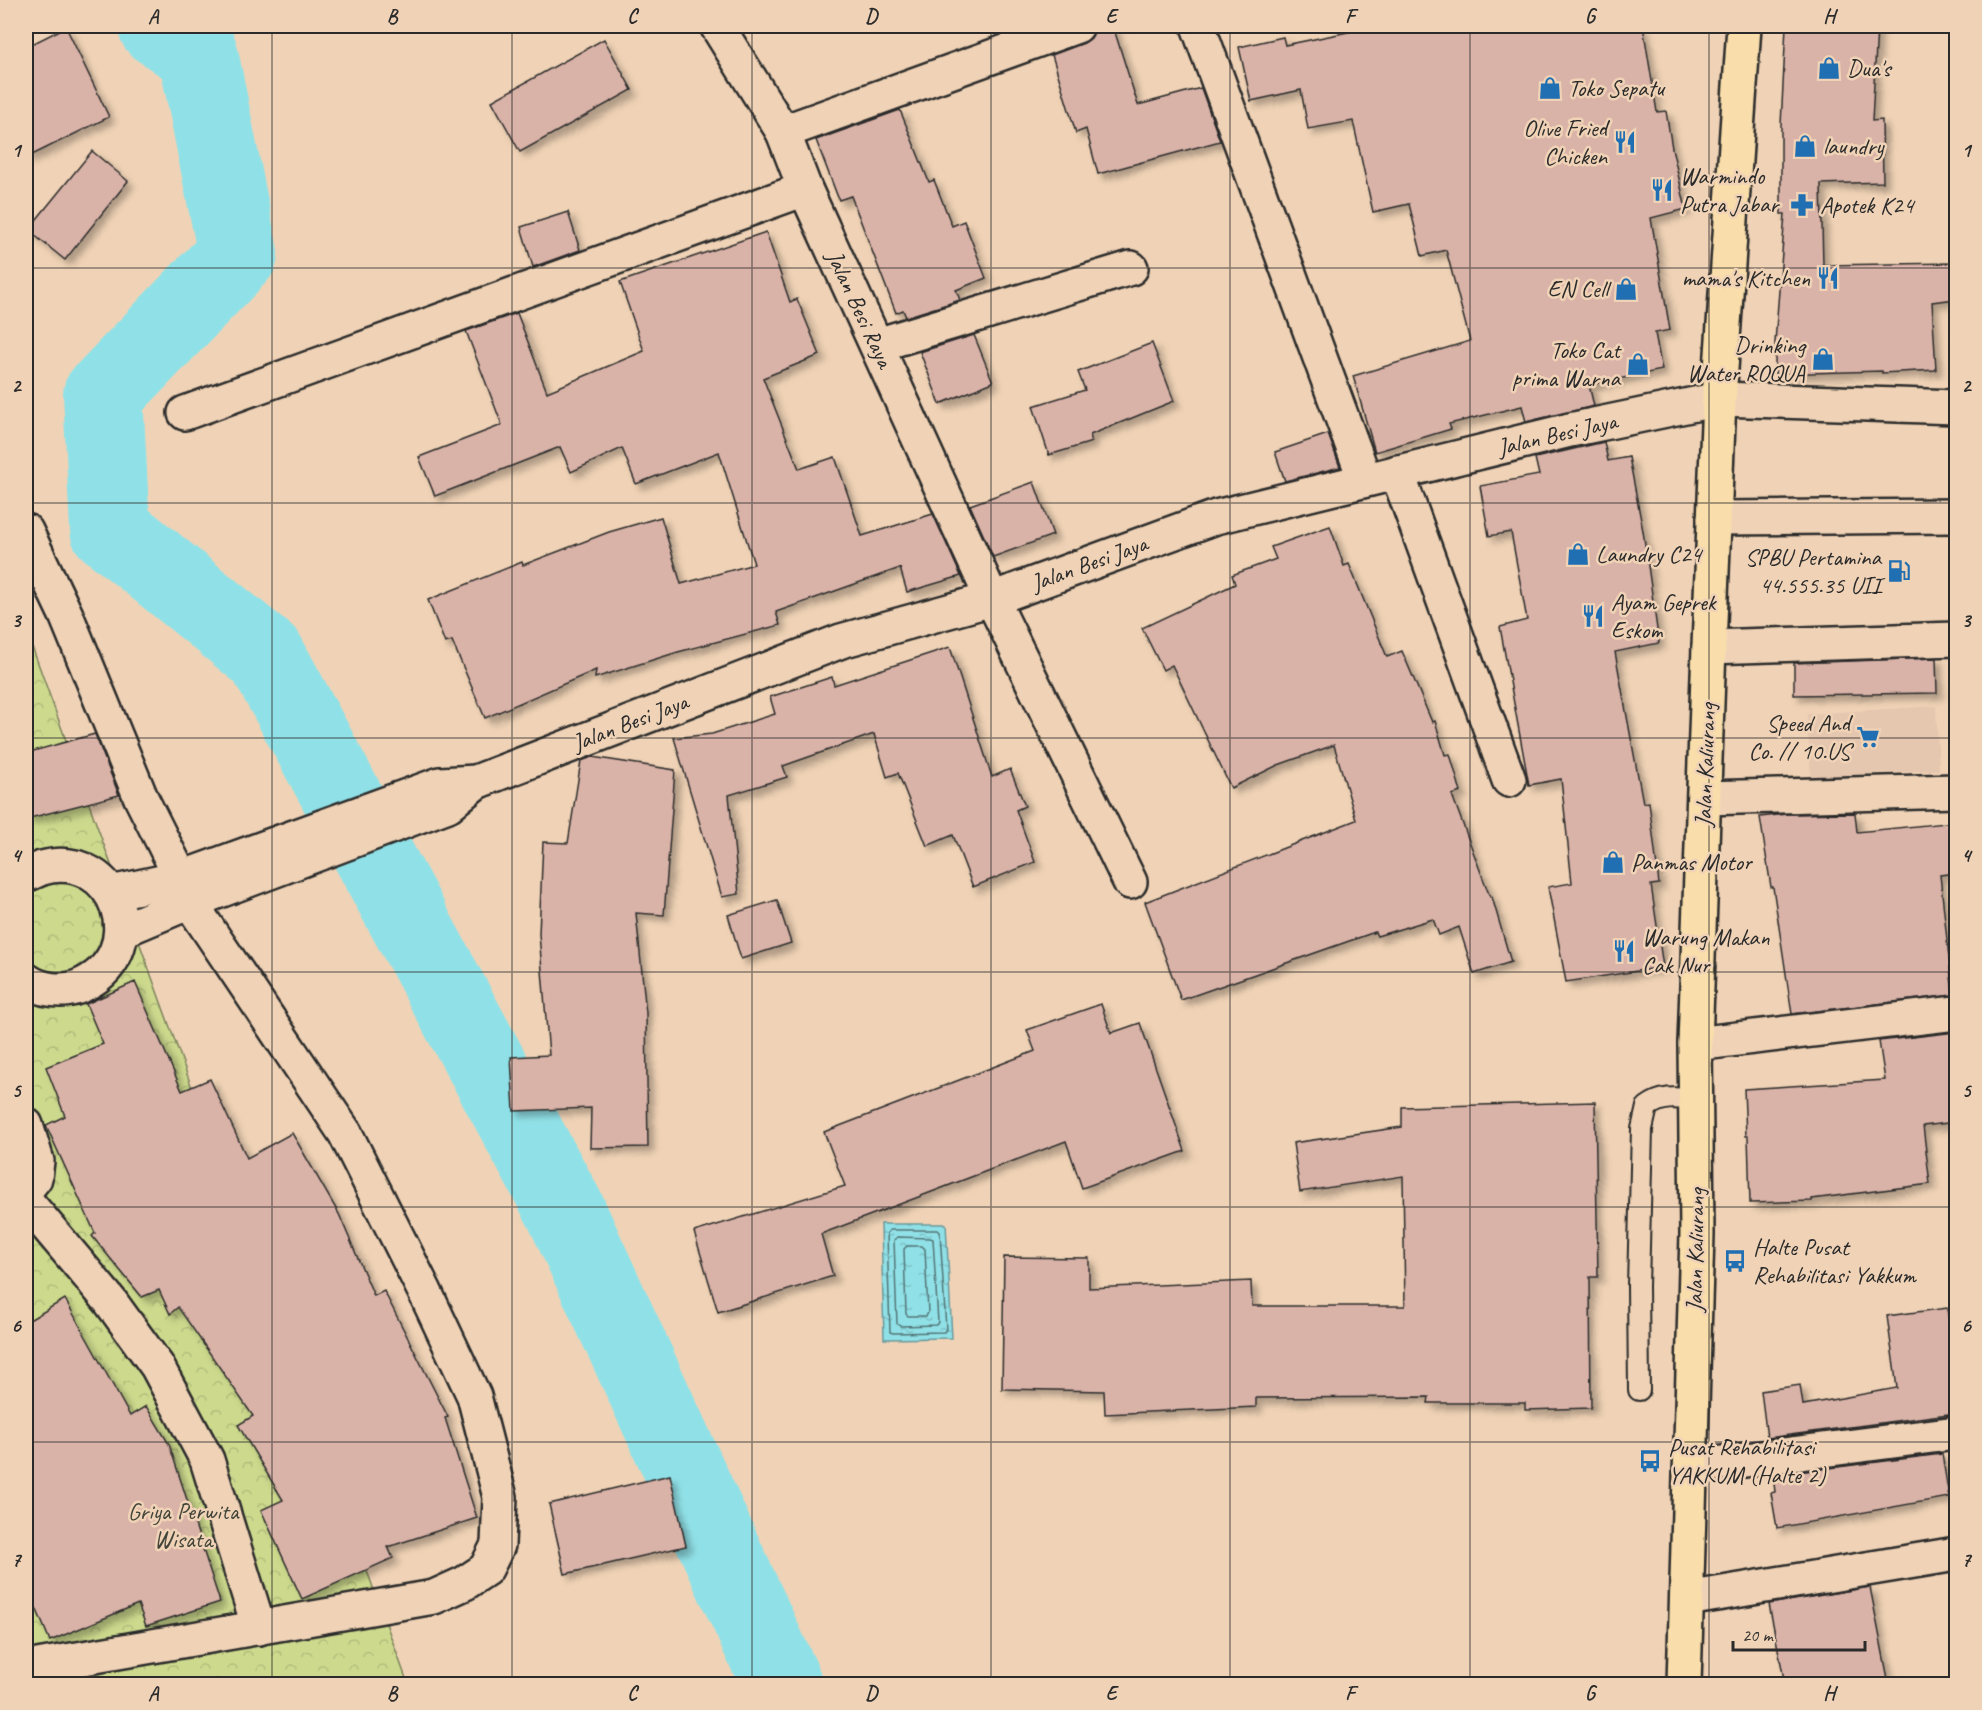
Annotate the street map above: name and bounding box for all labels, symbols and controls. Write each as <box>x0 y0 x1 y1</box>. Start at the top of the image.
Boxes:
text: A <box>148 4 160 29</box>
text: B <box>387 4 399 29</box>
text: C <box>627 4 639 29</box>
text: D <box>865 4 879 29</box>
text: E <box>1106 4 1120 29</box>
text: F <box>1345 4 1359 29</box>
text: G <box>1585 4 1598 29</box>
text: H <box>1823 4 1838 29</box>
place label: Dua's <box>1847 53 1893 83</box>
shop icon: Dua's <box>1816 55 1842 81</box>
place label: Toko Sepatu <box>1568 73 1666 103</box>
shop icon: Toko Sepatu <box>1537 75 1563 101</box>
place label: Olive Fried Chicken <box>1523 113 1611 171</box>
restaurant icon: Olive Fried Chicken <box>1612 129 1638 155</box>
place label: laundry <box>1823 131 1885 161</box>
shop icon: laundry <box>1792 133 1818 159</box>
text: 1 <box>12 138 23 163</box>
text: 1 <box>1962 138 1973 163</box>
place label: Warmindo Putra Jabar <box>1680 161 1780 219</box>
restaurant icon: Warmindo Putra Jabar <box>1649 177 1675 203</box>
place label: Apotek K24 <box>1820 190 1916 220</box>
pharmacy icon: Apotek K24 <box>1789 192 1815 218</box>
street label: Jalan Besi Raya <box>819 245 901 374</box>
place label: mama's Kitchen <box>1682 263 1810 293</box>
restaurant icon: mama's Kitchen <box>1815 265 1841 291</box>
place label: EN Cell <box>1547 274 1612 304</box>
shop icon: EN Cell <box>1613 276 1639 302</box>
place label: Drinking Water ROQUA <box>1687 330 1807 388</box>
place label: Toko Cat prima Warna <box>1512 335 1622 393</box>
shop icon: Drinking Water ROQUA <box>1810 346 1836 372</box>
shop icon: Toko Cat prima Warna <box>1625 351 1651 377</box>
text: 2 <box>12 373 23 398</box>
text: 2 <box>1962 373 1973 398</box>
street label: Jalan Besi Jaya <box>1493 405 1622 463</box>
street label: Jalan Besi Jaya <box>1026 527 1153 598</box>
place label: Laundry C24 <box>1596 539 1704 569</box>
shop icon: Laundry C24 <box>1565 541 1591 567</box>
place label: SPBU Pertamina 44.555.35 UII <box>1745 542 1885 600</box>
fuel station icon: SPBU Pertamina 44.555.35 UII <box>1886 558 1912 584</box>
place label: Ayam Geprek Eskom <box>1611 587 1718 645</box>
restaurant icon: Ayam Geprek Eskom <box>1580 603 1606 629</box>
text: 3 <box>12 608 23 633</box>
text: 3 <box>1962 608 1973 633</box>
street label: Jalan Besi Jaya <box>567 685 694 758</box>
street label: Jalan Kaliurang <box>1688 701 1722 829</box>
place label: Speed And Co. // 10.US <box>1748 708 1854 766</box>
supermarket icon: Speed And Co. // 10.US <box>1855 724 1881 750</box>
text: 4 <box>12 843 24 868</box>
text: 4 <box>1962 843 1974 868</box>
place label: Panmas Motor <box>1631 847 1754 877</box>
shop icon: Panmas Motor <box>1600 849 1626 875</box>
place label: Warung Makan Cak Nur <box>1642 922 1770 980</box>
restaurant icon: Warung Makan Cak Nur <box>1611 938 1637 964</box>
text: 5 <box>12 1078 23 1103</box>
text: 5 <box>1962 1078 1973 1103</box>
street label: Jalan Kaliurang <box>1679 1186 1711 1313</box>
place label: Halte Pusat Rehabilitasi Yakkum <box>1753 1232 1917 1290</box>
bus stop icon: Halte Pusat Rehabilitasi Yakkum <box>1722 1248 1748 1274</box>
text: 6 <box>11 1313 22 1338</box>
text: 6 <box>1961 1313 1972 1338</box>
place label: Pusat Rehabilitasi YAKKUM (Halte 2) <box>1668 1432 1827 1490</box>
bus stop icon: Pusat Rehabilitasi YAKKUM (Halte 2) <box>1637 1448 1663 1474</box>
park label: Griya Perwita Wisata <box>128 1496 240 1554</box>
text: 7 <box>12 1547 23 1572</box>
text: 7 <box>1962 1547 1973 1572</box>
scale bar <box>1733 1614 1865 1652</box>
text: 20 m <box>1742 1624 1775 1646</box>
text: A <box>148 1681 160 1706</box>
text: B <box>387 1681 399 1706</box>
text: C <box>627 1681 639 1706</box>
text: D <box>865 1681 879 1706</box>
text: E <box>1106 1681 1120 1706</box>
text: F <box>1345 1681 1359 1706</box>
text: G <box>1585 1681 1598 1706</box>
text: H <box>1823 1681 1838 1706</box>

